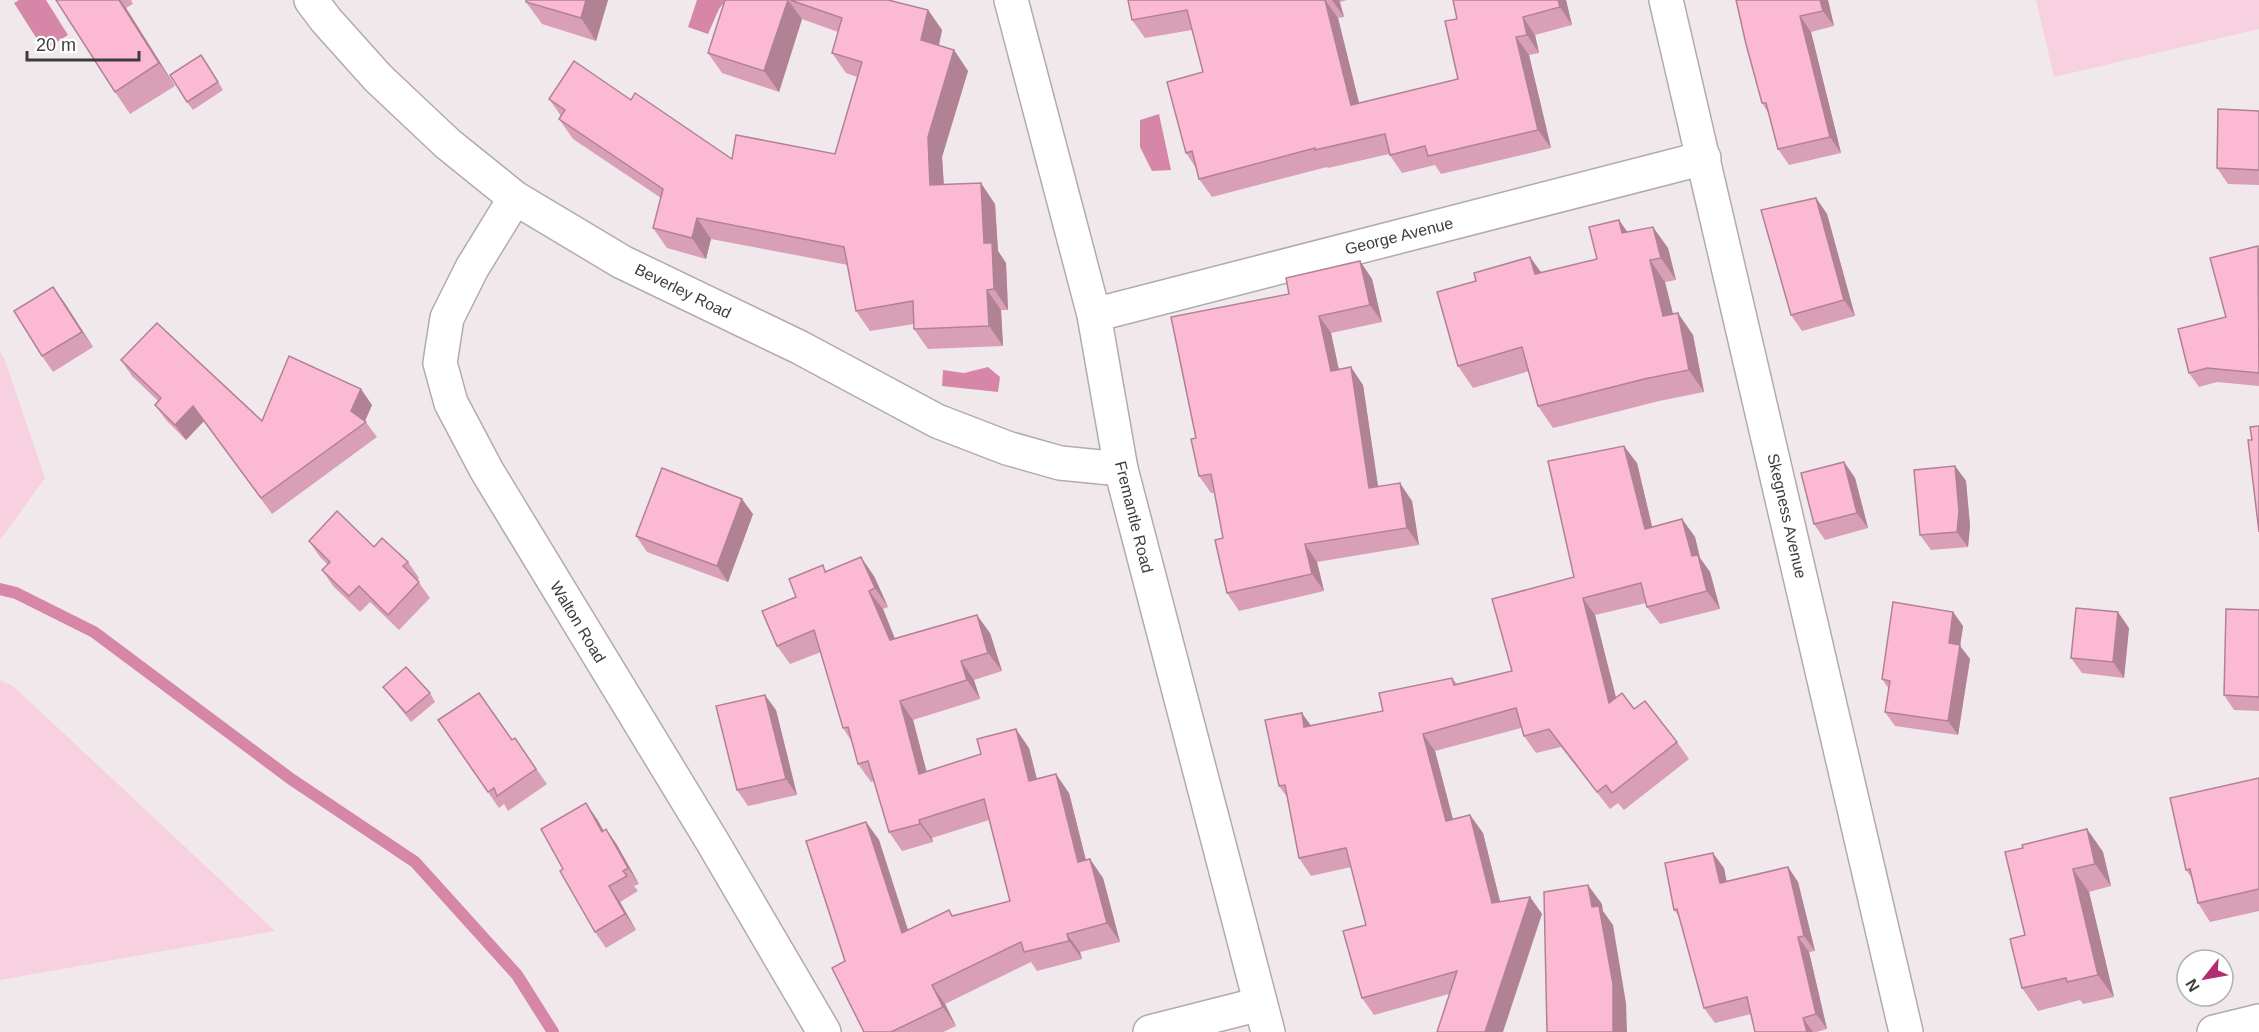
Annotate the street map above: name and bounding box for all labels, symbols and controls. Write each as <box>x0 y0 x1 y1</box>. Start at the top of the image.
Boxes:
scale bar <box>27 24 140 62</box>
text: 20 m <box>36 35 76 55</box>
street label: George Avenue <box>1343 214 1455 258</box>
street label: Beverley Road <box>632 260 734 322</box>
street label: Skegness Avenue <box>1764 452 1810 580</box>
street label: Fremantle Road <box>1112 459 1156 575</box>
street label: Walton Road <box>547 578 609 666</box>
north arrow <box>2175 948 2235 1008</box>
text: N <box>2182 976 2203 995</box>

